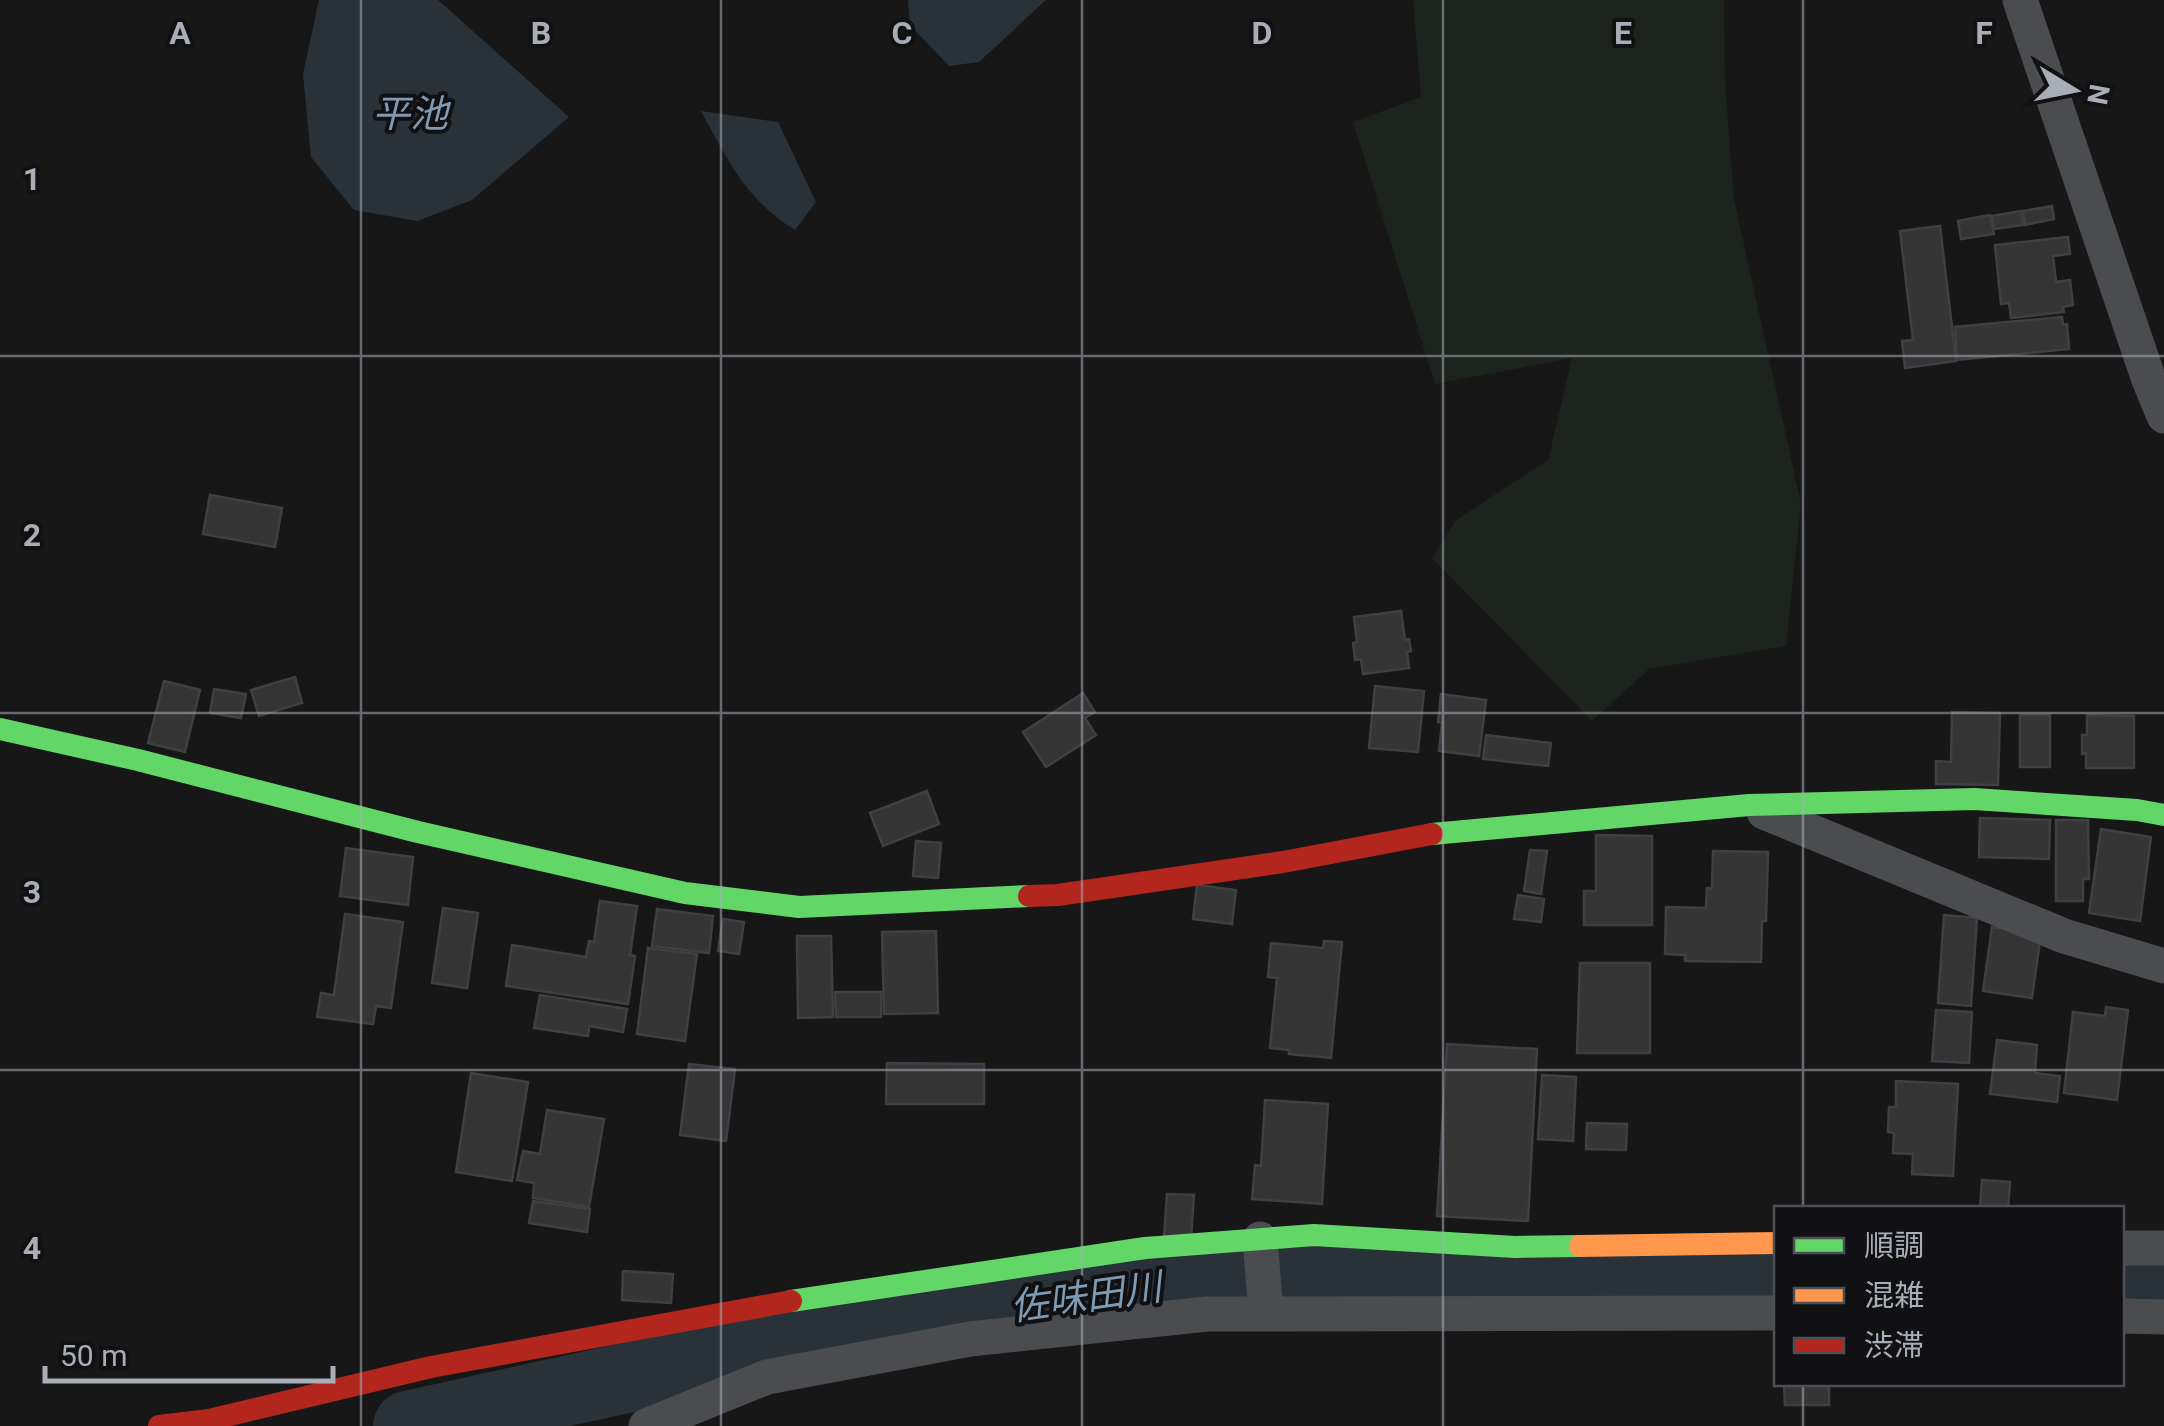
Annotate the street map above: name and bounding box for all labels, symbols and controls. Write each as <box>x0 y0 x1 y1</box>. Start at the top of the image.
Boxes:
text: A <box>169 14 191 52</box>
text: B <box>531 14 551 52</box>
text: C <box>892 14 912 52</box>
text: D <box>1252 14 1272 52</box>
text: E <box>1614 14 1632 52</box>
text: F <box>1975 14 1993 52</box>
north arrow <box>2024 40 2124 140</box>
text: N <box>2080 82 2116 107</box>
water label: 平池 <box>372 92 452 136</box>
text: 1 <box>23 160 41 198</box>
text: 2 <box>23 516 41 554</box>
text: 3 <box>23 873 41 911</box>
legend <box>1774 1206 2124 1386</box>
text: 順調 <box>1864 1228 1924 1263</box>
text: 4 <box>23 1229 41 1267</box>
water label: 佐味田川 <box>1008 1264 1168 1329</box>
text: 混雑 <box>1864 1278 1924 1313</box>
scale bar <box>45 1321 332 1383</box>
text: 渋滞 <box>1864 1328 1924 1363</box>
text: 50 m <box>60 1338 127 1373</box>

